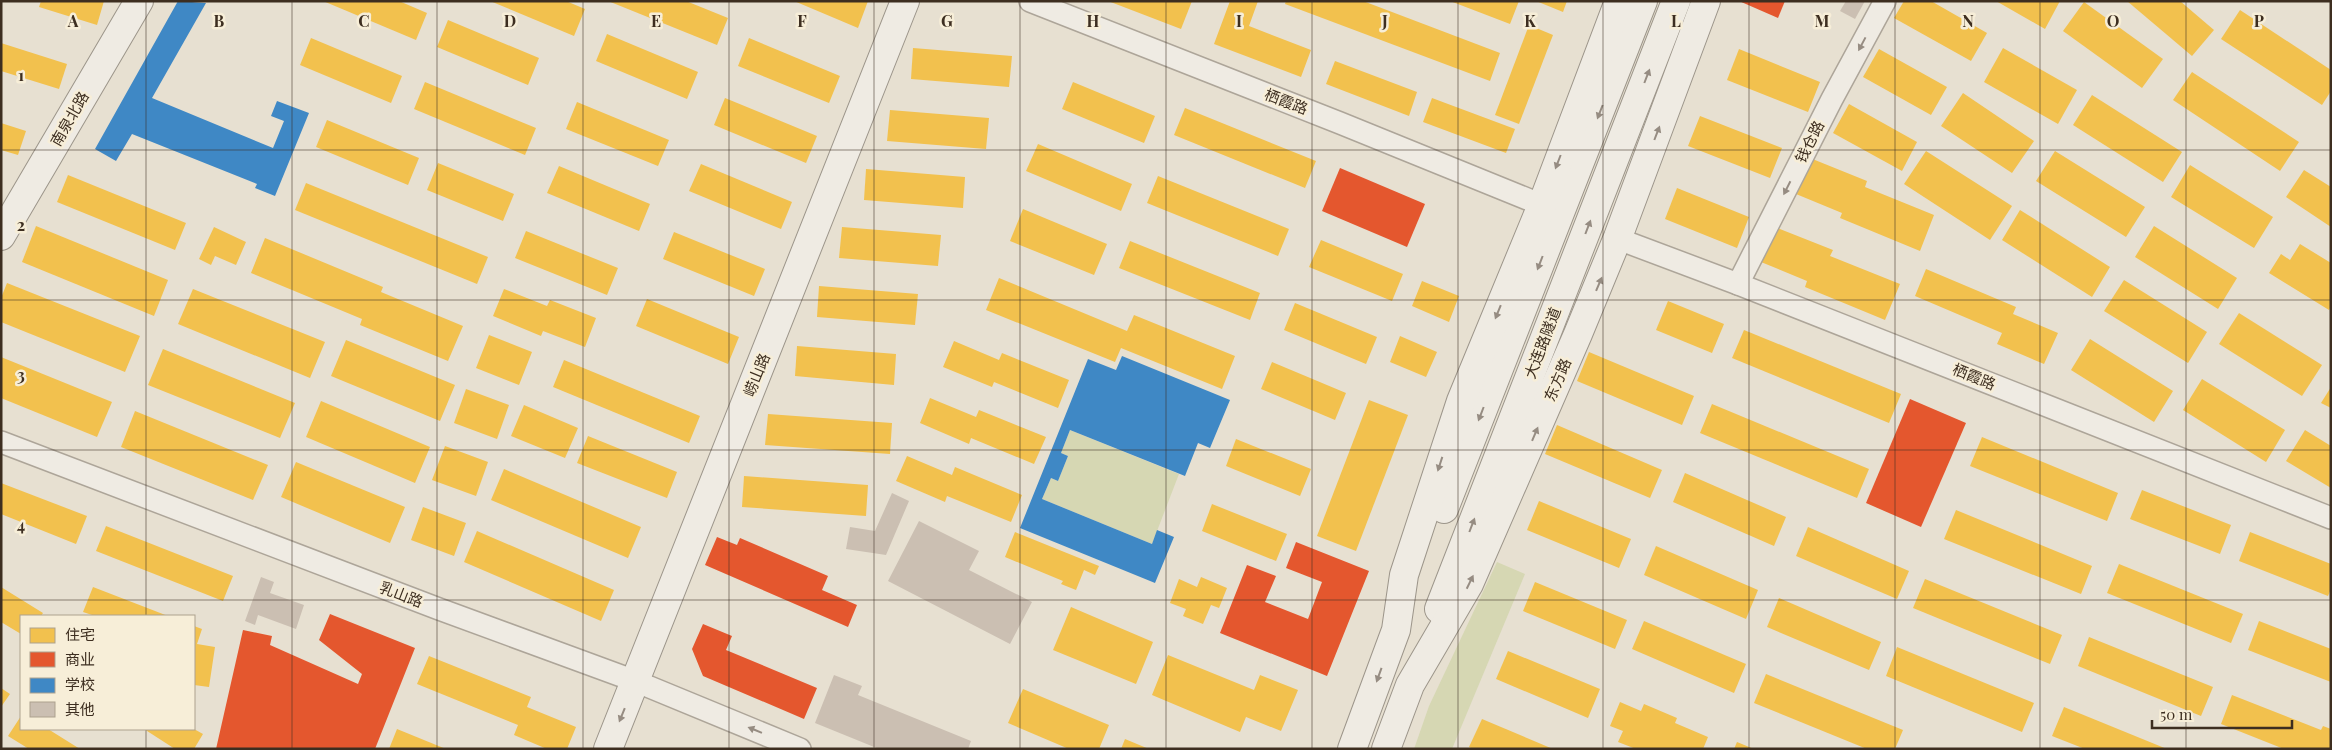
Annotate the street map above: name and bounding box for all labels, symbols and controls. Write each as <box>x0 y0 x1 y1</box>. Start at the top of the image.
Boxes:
text: A <box>67 10 79 31</box>
text: B <box>214 10 225 31</box>
text: C <box>358 10 370 31</box>
text: D <box>504 10 516 31</box>
text: E <box>651 10 661 31</box>
text: F <box>797 10 807 31</box>
text: G <box>941 10 953 31</box>
text: H <box>1087 10 1100 31</box>
text: I <box>1236 10 1242 31</box>
text: J <box>1381 10 1388 31</box>
text: K <box>1524 10 1536 31</box>
text: L <box>1671 10 1681 31</box>
text: M <box>1815 10 1830 31</box>
text: N <box>1962 10 1974 31</box>
text: O <box>2107 10 2119 31</box>
text: P <box>2254 10 2264 31</box>
one-way arrow <box>1858 37 1866 51</box>
text: 1 <box>18 64 24 85</box>
one-way arrow <box>1643 68 1651 83</box>
street label: 栖霞路 <box>1262 84 1311 118</box>
street label: 南泉北路 <box>45 88 93 149</box>
one-way arrow <box>1596 105 1604 120</box>
street label: 钱仓路 <box>1790 117 1828 166</box>
one-way arrow <box>1654 125 1661 140</box>
one-way arrow <box>1554 154 1561 169</box>
one-way arrow <box>1783 181 1791 196</box>
text: 2 <box>17 214 25 235</box>
one-way arrow <box>1584 219 1592 234</box>
one-way arrow <box>1536 256 1544 270</box>
one-way arrow <box>1595 277 1603 291</box>
street label: 大连路隧道 <box>1519 304 1565 381</box>
one-way arrow <box>1493 305 1501 319</box>
street label: 崂山路 <box>738 350 774 399</box>
street label: 东方路 <box>1539 355 1575 404</box>
street label: 栖霞路 <box>1950 358 1999 394</box>
text: 3 <box>17 364 25 385</box>
one-way arrow <box>1477 407 1485 422</box>
one-way arrow <box>1531 427 1539 441</box>
one-way arrow <box>1436 457 1444 472</box>
text: 4 <box>17 514 25 535</box>
one-way arrow <box>1468 517 1476 532</box>
one-way arrow <box>1466 575 1474 590</box>
street label: 乳山路 <box>377 577 426 611</box>
legend <box>20 615 195 730</box>
text: 住宅 <box>65 624 95 644</box>
text: 商业 <box>65 649 95 669</box>
one-way arrow <box>1375 668 1383 683</box>
text: 学校 <box>65 674 95 694</box>
scale bar <box>2152 698 2292 730</box>
text: 其他 <box>65 699 95 719</box>
text: 50 m <box>2160 704 2193 724</box>
one-way arrow <box>617 708 625 722</box>
one-way arrow <box>747 726 762 734</box>

